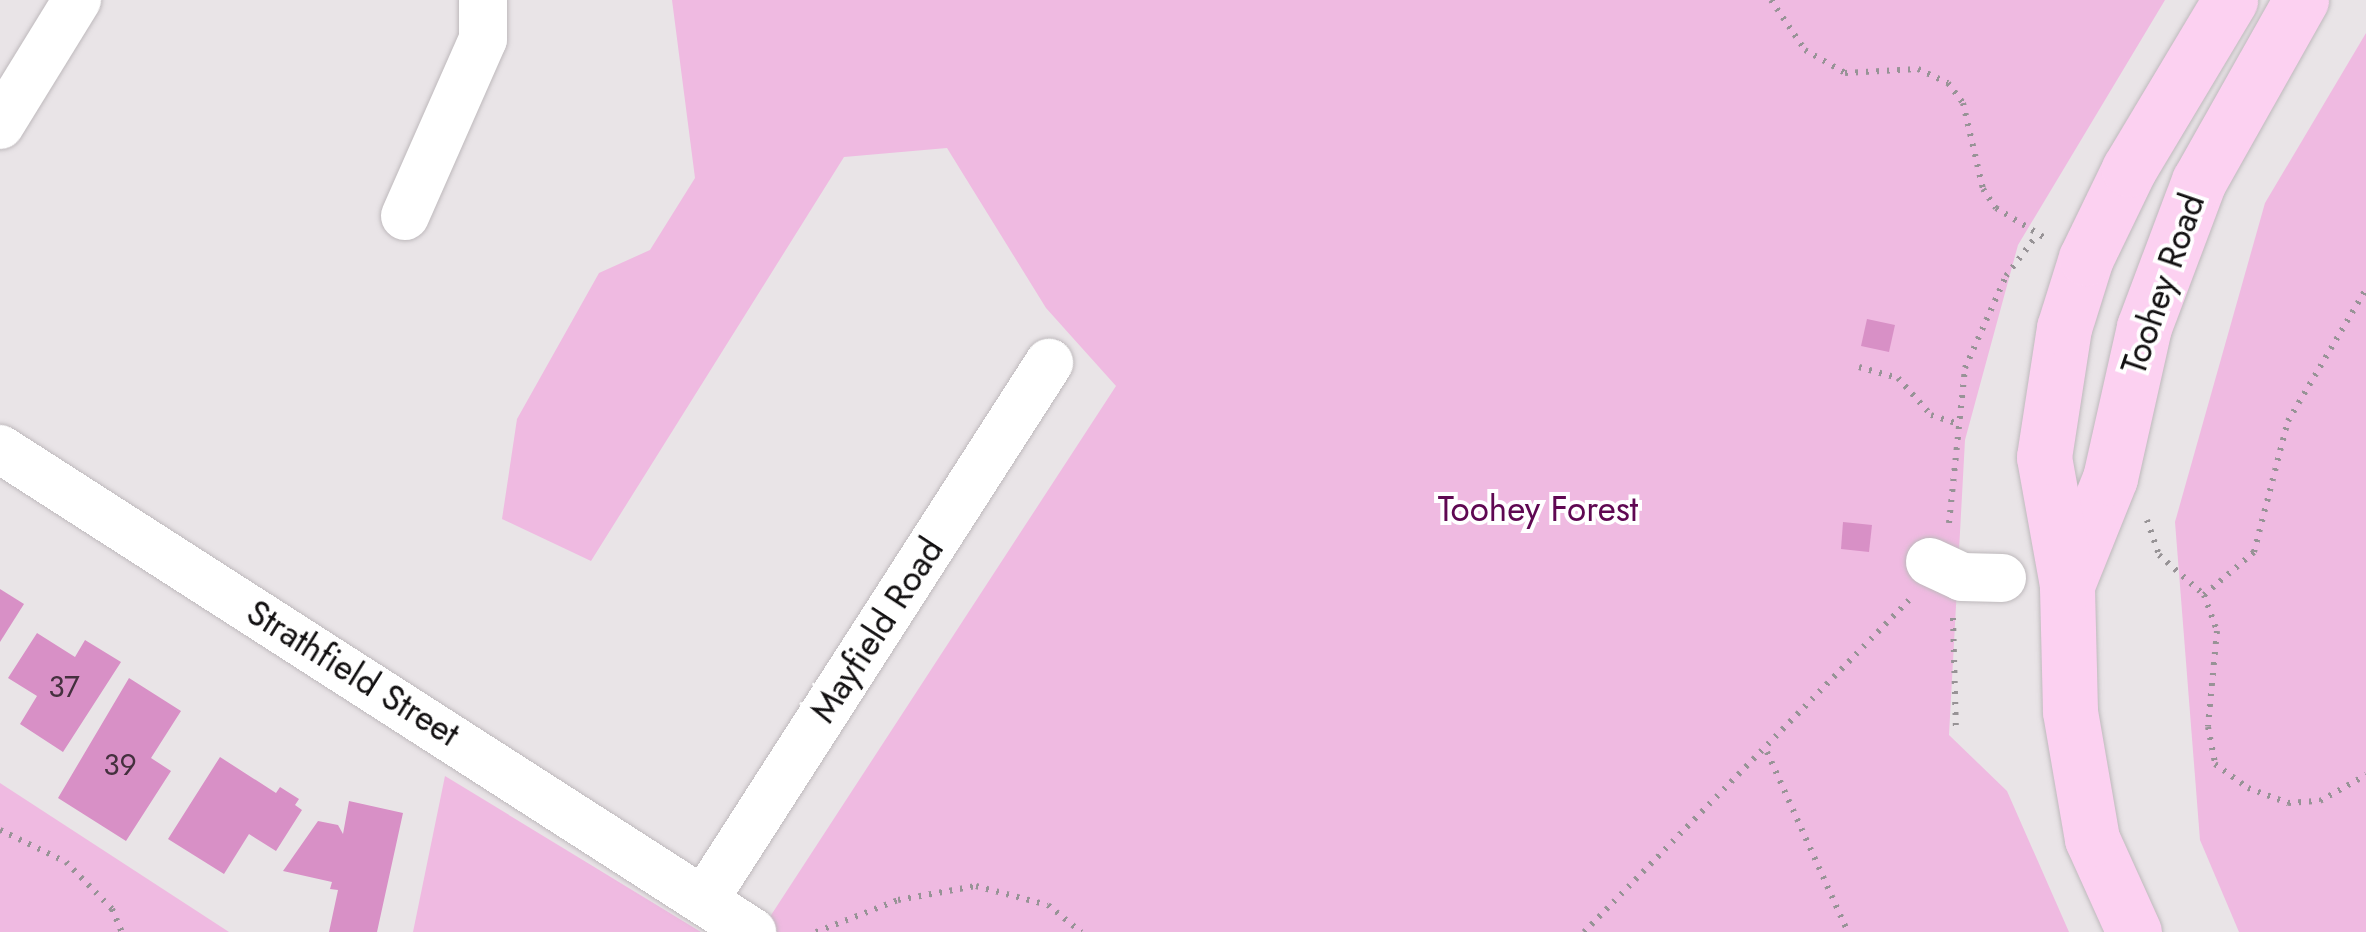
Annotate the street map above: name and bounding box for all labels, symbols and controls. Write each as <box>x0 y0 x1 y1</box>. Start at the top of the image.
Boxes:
street label: Toohey Road <box>2112 188 2214 380</box>
park label: Toohey Forest <box>1438 488 1638 530</box>
street label: Mayfield Road <box>802 530 952 730</box>
street label: Strathfield Street <box>239 591 467 755</box>
house number: 37 <box>48 669 80 705</box>
house number: 39 <box>103 747 137 783</box>

